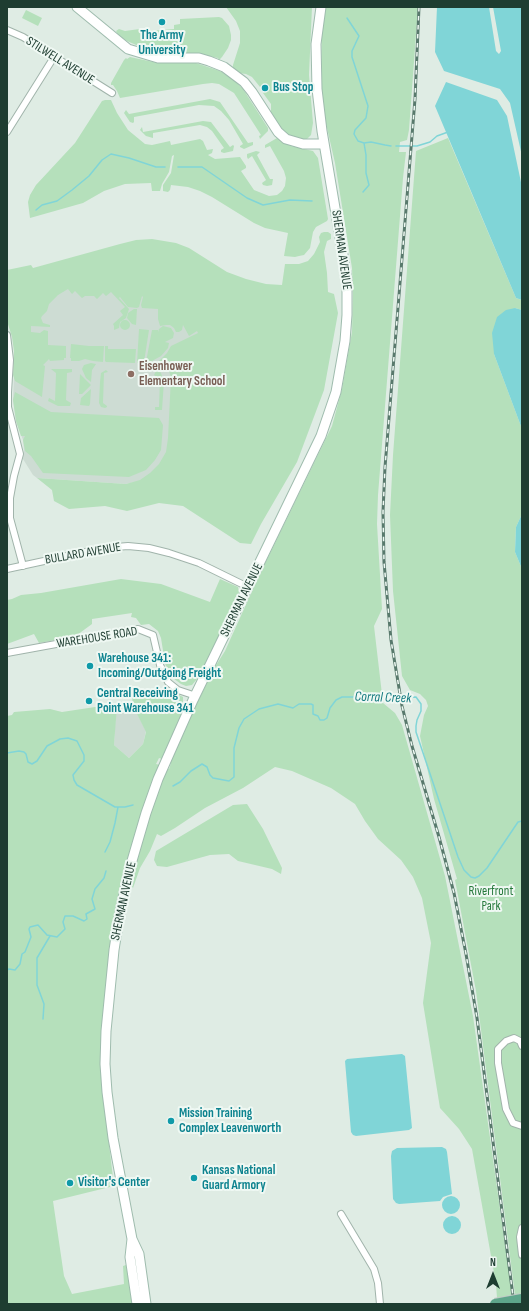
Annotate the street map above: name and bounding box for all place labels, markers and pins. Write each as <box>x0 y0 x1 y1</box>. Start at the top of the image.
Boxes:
marker: The Army University <box>157 17 167 27</box>
place label: The Army University <box>138 28 186 59</box>
place label: Bus Stop <box>273 80 313 96</box>
marker: Bus Stop <box>260 83 270 93</box>
place label: Eisenhower Elementary School <box>139 359 225 390</box>
marker: Eisenhower Elementary School <box>126 369 136 379</box>
place label: Warehouse 341: Incoming/Outgoing Freight <box>98 651 221 682</box>
marker: Warehouse 341: Incoming/Outgoing Freight <box>85 661 95 671</box>
place label: Central Receiving Point Warehouse 341 <box>97 686 193 717</box>
marker: Central Receiving Point Warehouse 341 <box>84 696 94 706</box>
place label: Mission Training Complex Leavenworth <box>179 1106 281 1137</box>
marker: Mission Training Complex Leavenworth <box>166 1116 176 1126</box>
place label: Kansas National Guard Armory <box>202 1163 275 1194</box>
marker: Kansas National Guard Armory <box>189 1173 199 1183</box>
place label: Visitor's Center <box>78 1175 150 1191</box>
marker: Visitor's Center <box>65 1178 75 1188</box>

